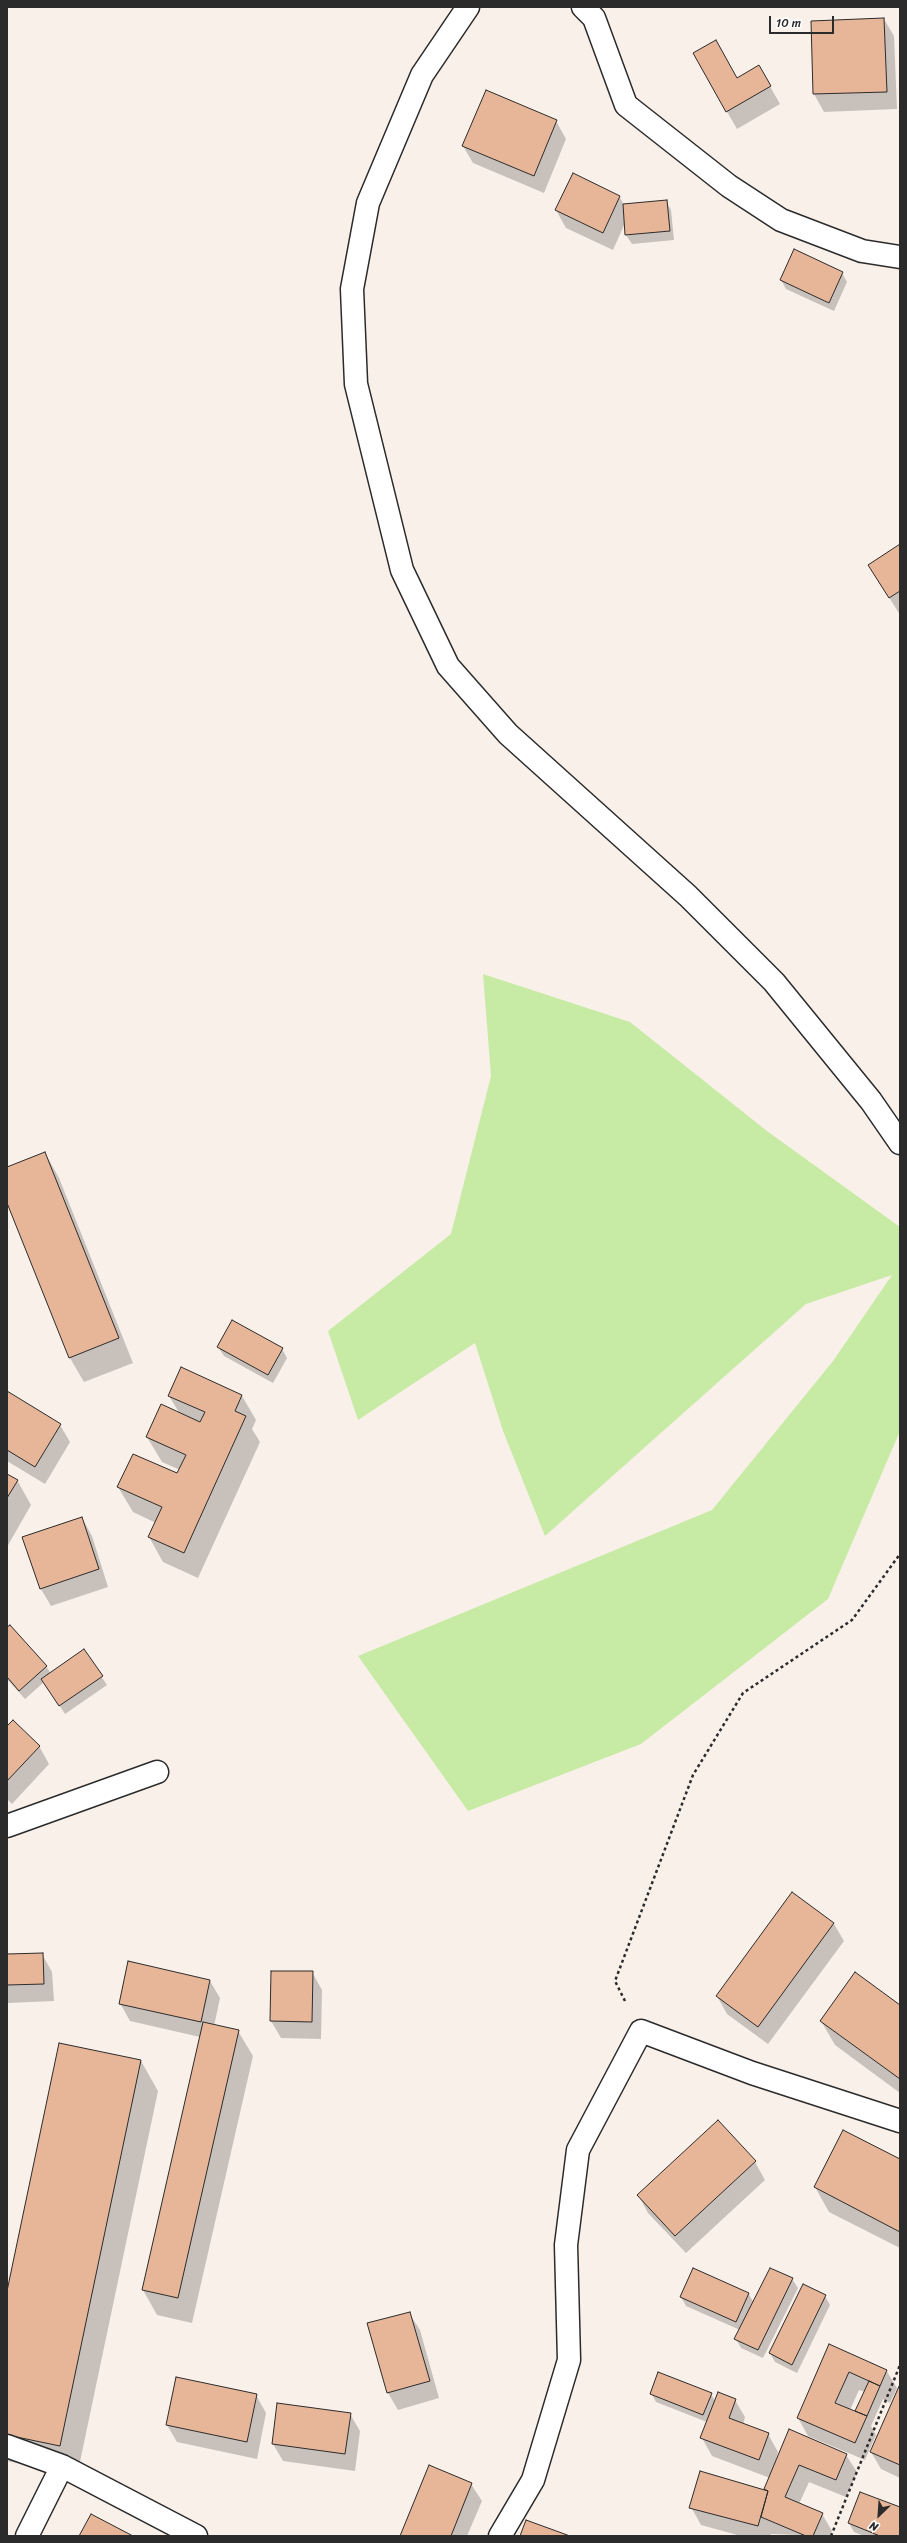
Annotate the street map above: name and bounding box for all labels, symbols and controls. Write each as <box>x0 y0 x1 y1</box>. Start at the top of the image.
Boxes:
scale bar <box>771 8 836 34</box>
text: 10 m <box>776 12 801 34</box>
north arrow <box>859 2495 899 2535</box>
text: N <box>866 2516 881 2537</box>

